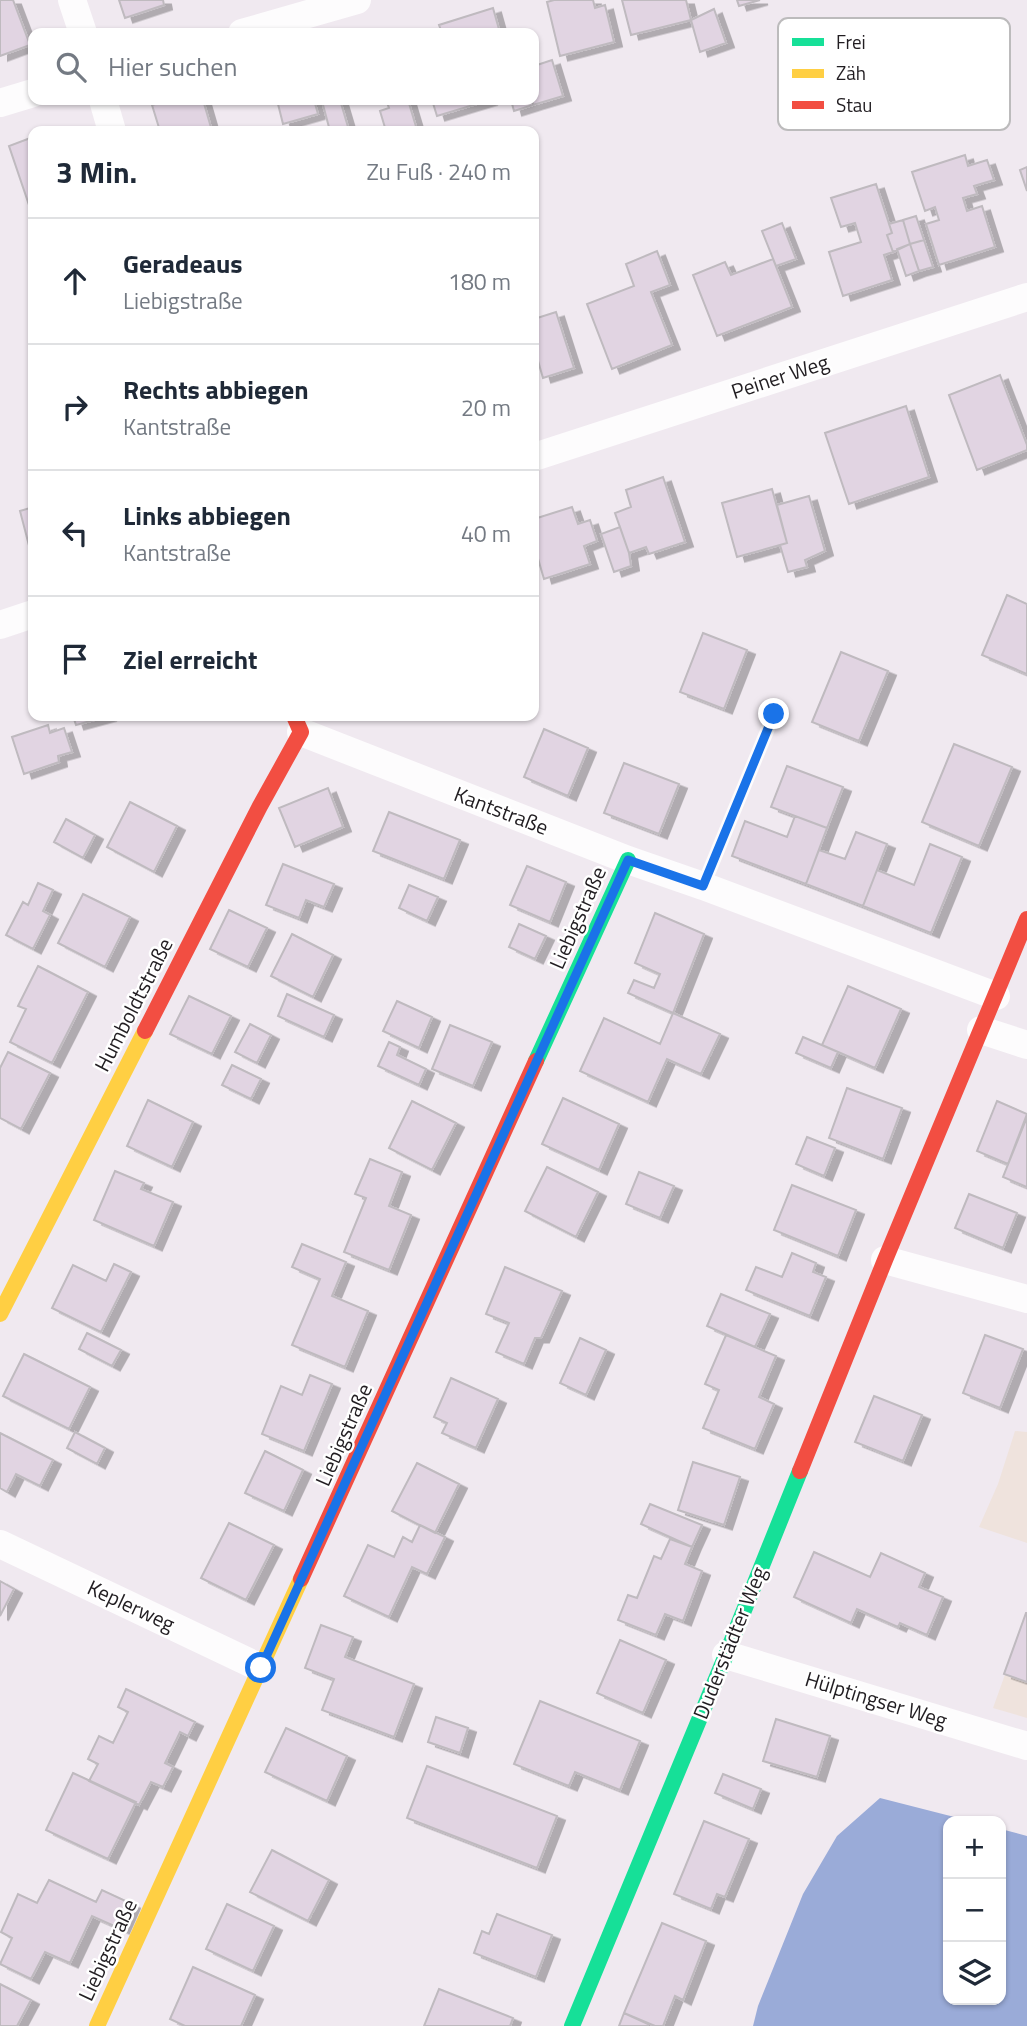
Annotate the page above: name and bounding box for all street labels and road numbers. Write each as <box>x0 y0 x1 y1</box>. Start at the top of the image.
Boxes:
street label: Peiner Weg <box>727 345 833 407</box>
street label: Kantstraße <box>450 777 553 843</box>
street label: Liebigstraße <box>540 861 614 974</box>
street label: Humboldtstraße <box>86 932 180 1077</box>
street label: Liebigstraße <box>306 1378 380 1491</box>
street label: Duderstädter Weg <box>684 1561 774 1724</box>
street label: Keplerweg <box>82 1571 181 1639</box>
street label: Hülptingser Weg <box>801 1662 951 1736</box>
street label: Liebigstraße <box>69 1893 145 2006</box>

